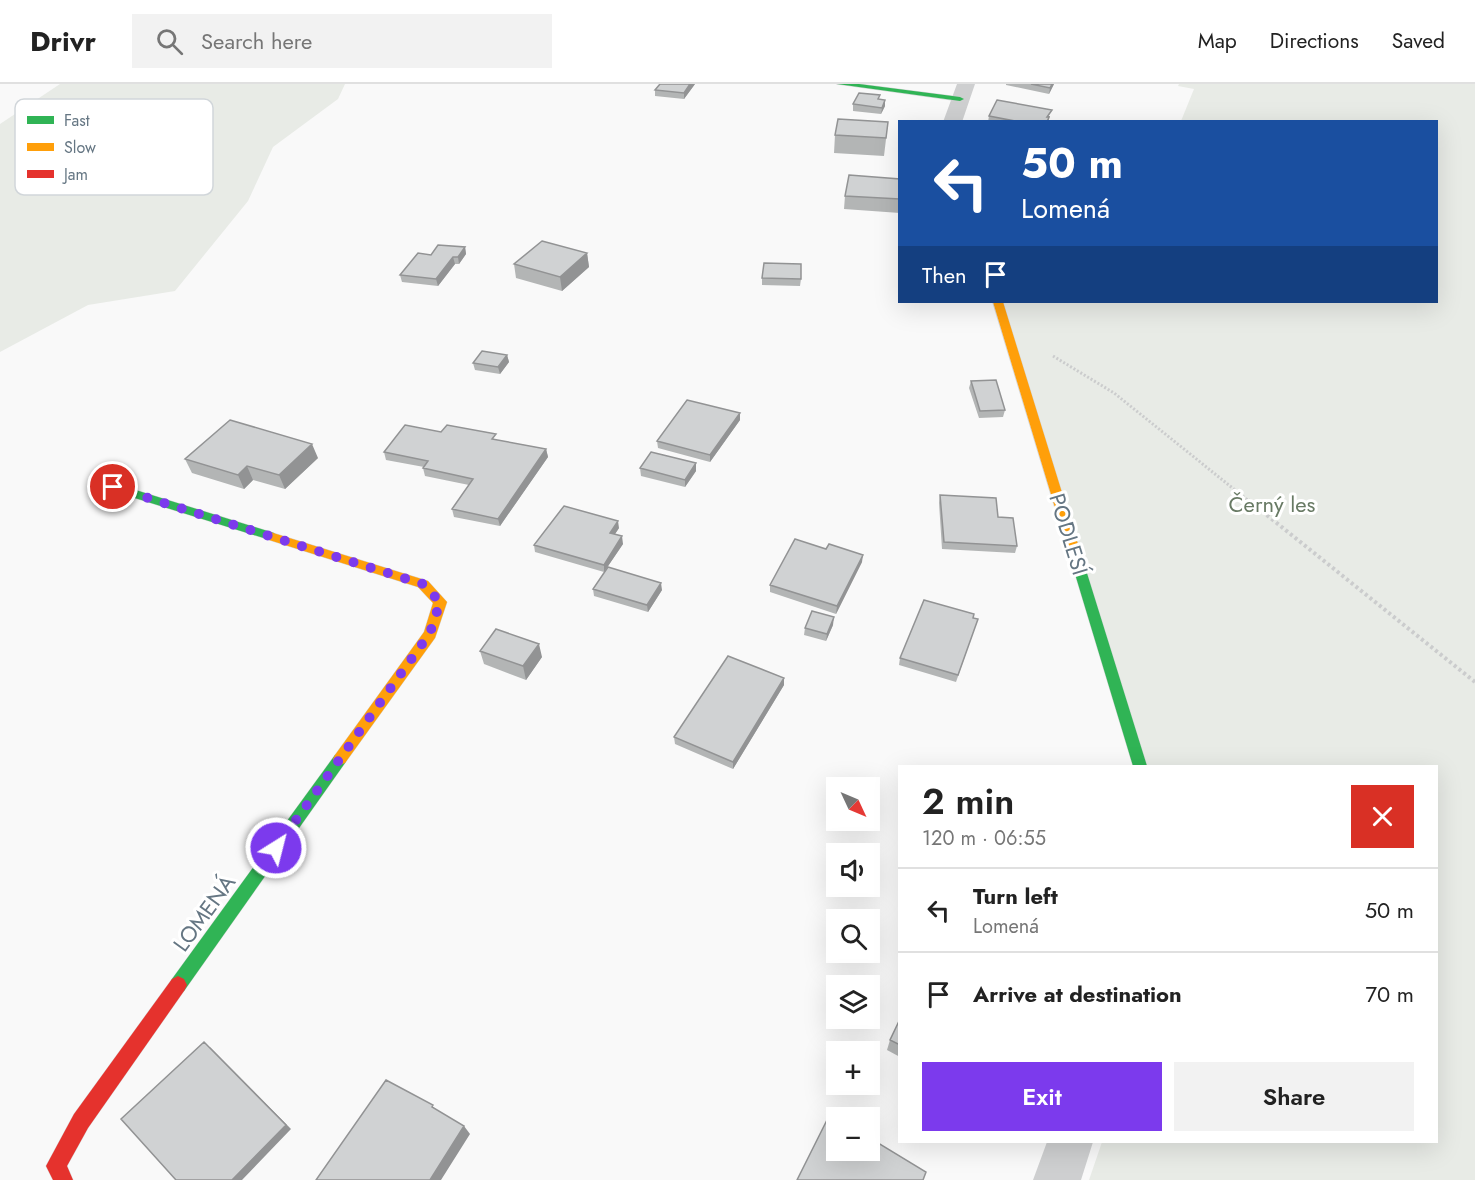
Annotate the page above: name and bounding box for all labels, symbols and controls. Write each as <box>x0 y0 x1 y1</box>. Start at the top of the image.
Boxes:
search box <box>132 14 552 68</box>
text: Drivr <box>30 21 96 62</box>
icon: search <box>153 25 186 58</box>
text: Search here <box>201 25 312 57</box>
text: Map <box>1198 26 1237 56</box>
text: Directions <box>1270 26 1359 56</box>
text: Saved <box>1392 26 1445 56</box>
legend <box>15 99 213 195</box>
text: Fast <box>64 109 90 132</box>
text: 50 m <box>1021 133 1123 194</box>
text: Slow <box>64 136 96 159</box>
icon: left <box>922 144 1000 222</box>
text: Jam <box>62 163 88 186</box>
text: Lomená <box>1021 189 1110 228</box>
icon: arrive <box>979 258 1012 291</box>
text: Then <box>922 259 967 291</box>
pin <box>87 461 138 512</box>
icon: arrive <box>96 470 129 503</box>
park label: Černý les <box>1229 488 1316 520</box>
street label: PODLESÍ <box>1041 489 1097 579</box>
text: 2 min <box>922 775 1014 827</box>
north arrow <box>826 777 880 831</box>
map controls <box>826 777 880 1161</box>
button: close <box>1351 785 1414 848</box>
position arrow <box>244 816 308 880</box>
text: 120 m · 06:55 <box>922 824 1046 853</box>
button: sound <box>826 843 880 897</box>
street label: LOMENÁ <box>165 868 243 958</box>
text: Turn left <box>973 880 1058 912</box>
icon: left <box>922 894 955 927</box>
text: 50 m <box>1365 894 1414 926</box>
button: search <box>826 909 880 963</box>
text: Lomená <box>973 912 1039 941</box>
button: layers <box>826 975 880 1029</box>
icon: arrive <box>922 978 955 1011</box>
text: Arrive at destination <box>973 978 1182 1010</box>
text: 70 m <box>1365 978 1414 1010</box>
button: + <box>826 1041 880 1095</box>
button: Exit <box>922 1062 1162 1131</box>
button: Share <box>1174 1062 1414 1131</box>
button: − <box>826 1107 880 1161</box>

